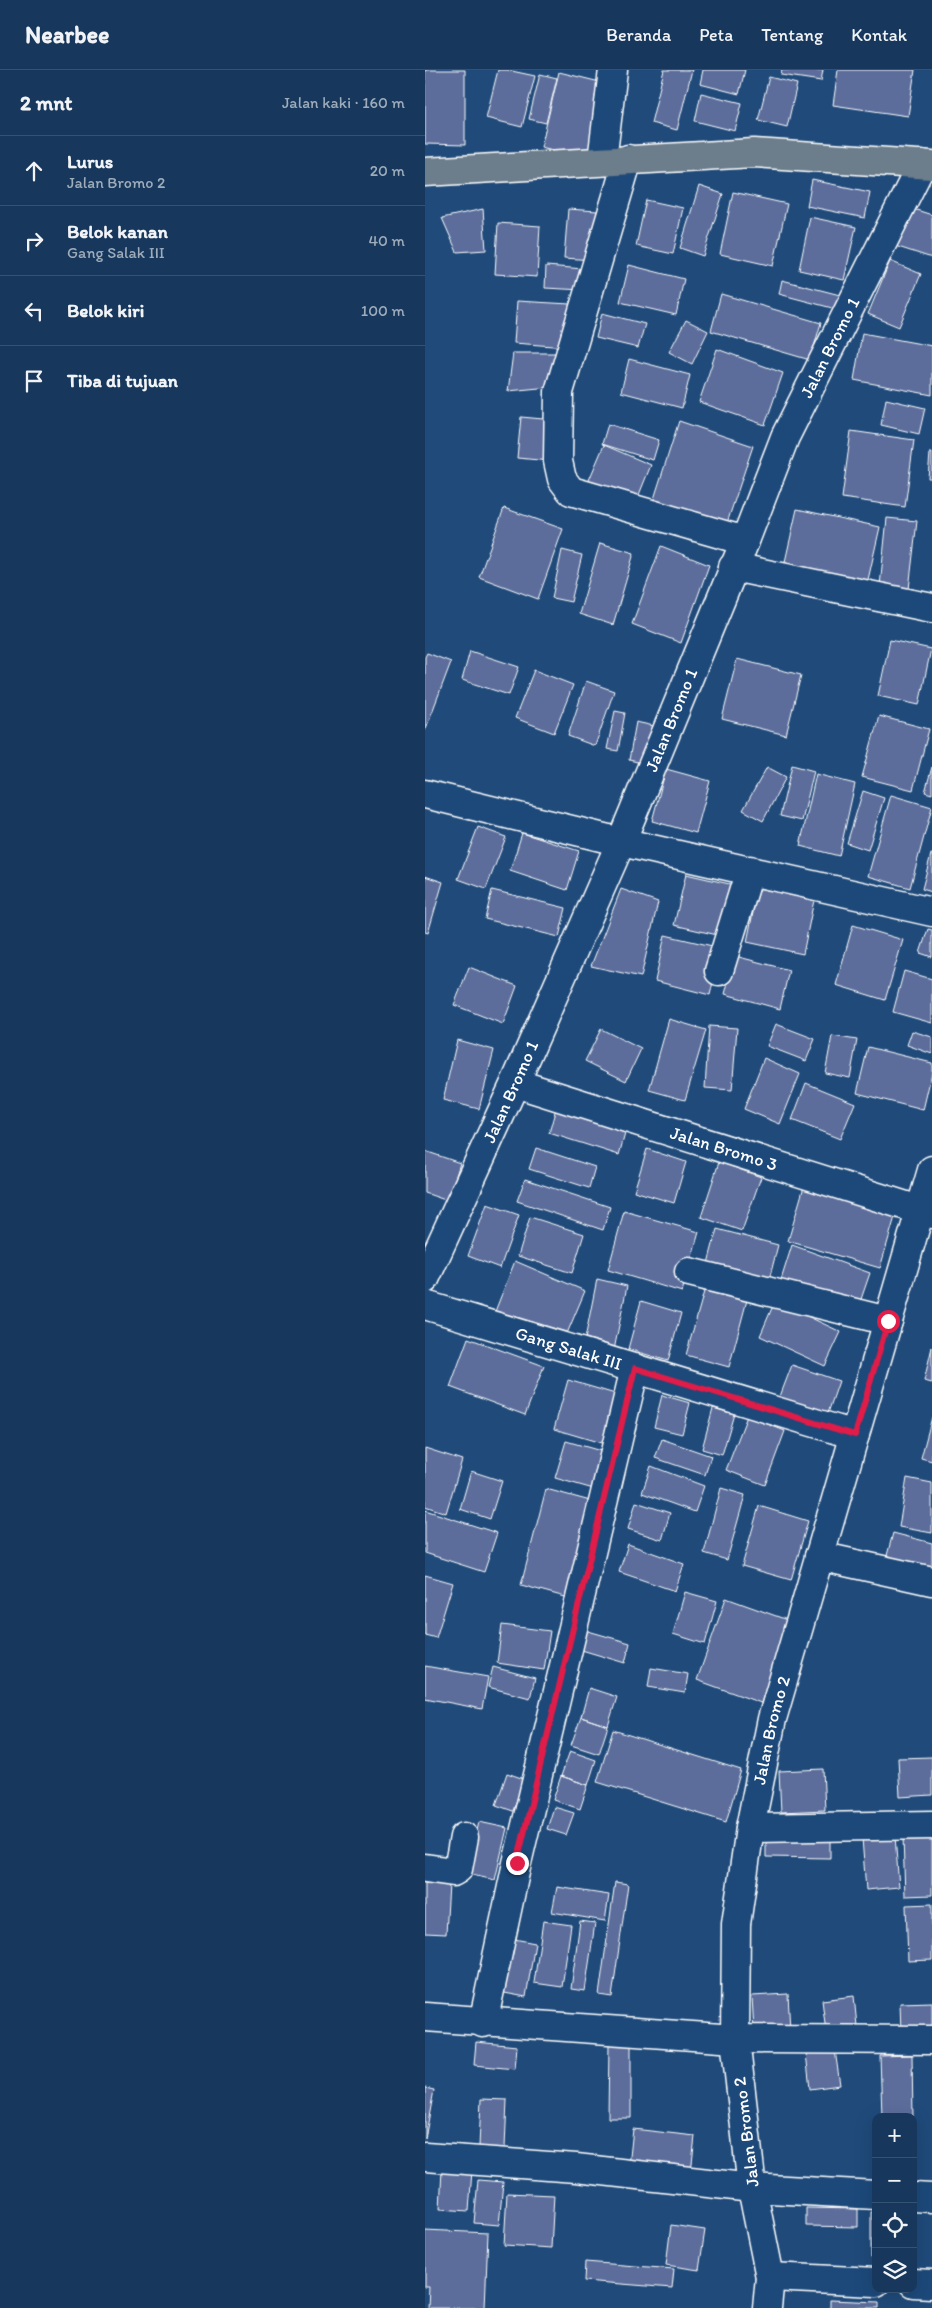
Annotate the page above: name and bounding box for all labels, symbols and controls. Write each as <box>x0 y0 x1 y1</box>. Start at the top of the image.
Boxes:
text: Nearbee <box>25 20 109 49</box>
text: Beranda <box>606 24 671 46</box>
text: Peta <box>699 24 733 46</box>
text: Tentang <box>761 24 823 46</box>
text: Kontak <box>851 24 907 46</box>
text: 2 mnt <box>20 90 73 115</box>
text: Jalan kaki · 160 m <box>282 93 405 112</box>
text: Lurus <box>67 150 113 173</box>
icon: ahead <box>20 157 48 185</box>
text: 20 m <box>370 161 405 180</box>
text: Jalan Bromo 2 <box>67 173 166 192</box>
text: Belok kanan <box>67 220 168 243</box>
icon: right <box>20 227 48 255</box>
text: 40 m <box>368 231 405 250</box>
text: Gang Salak III <box>67 243 165 262</box>
street label: Jalan Bromo 1 <box>795 294 864 402</box>
icon: left <box>20 297 48 325</box>
text: Belok kiri <box>67 299 144 322</box>
text: 100 m <box>361 301 405 320</box>
icon: arrive <box>20 367 48 395</box>
text: Tiba di tujuan <box>67 369 178 392</box>
street label: Jalan Bromo 1 <box>640 665 702 775</box>
street label: Jalan Bromo 1 <box>478 1037 543 1146</box>
street label: Jalan Bromo 3 <box>668 1121 780 1176</box>
route start <box>877 1310 900 1333</box>
street label: Gang Salak III <box>513 1322 624 1375</box>
street label: Jalan Bromo 2 <box>748 1673 795 1786</box>
route end <box>506 1852 529 1875</box>
street label: Jalan Bromo 2 <box>728 2075 764 2188</box>
map controls <box>872 2113 917 2293</box>
button: + <box>872 2113 917 2158</box>
button: − <box>872 2158 917 2203</box>
button: locate <box>872 2203 917 2248</box>
button: layers <box>872 2248 917 2293</box>

